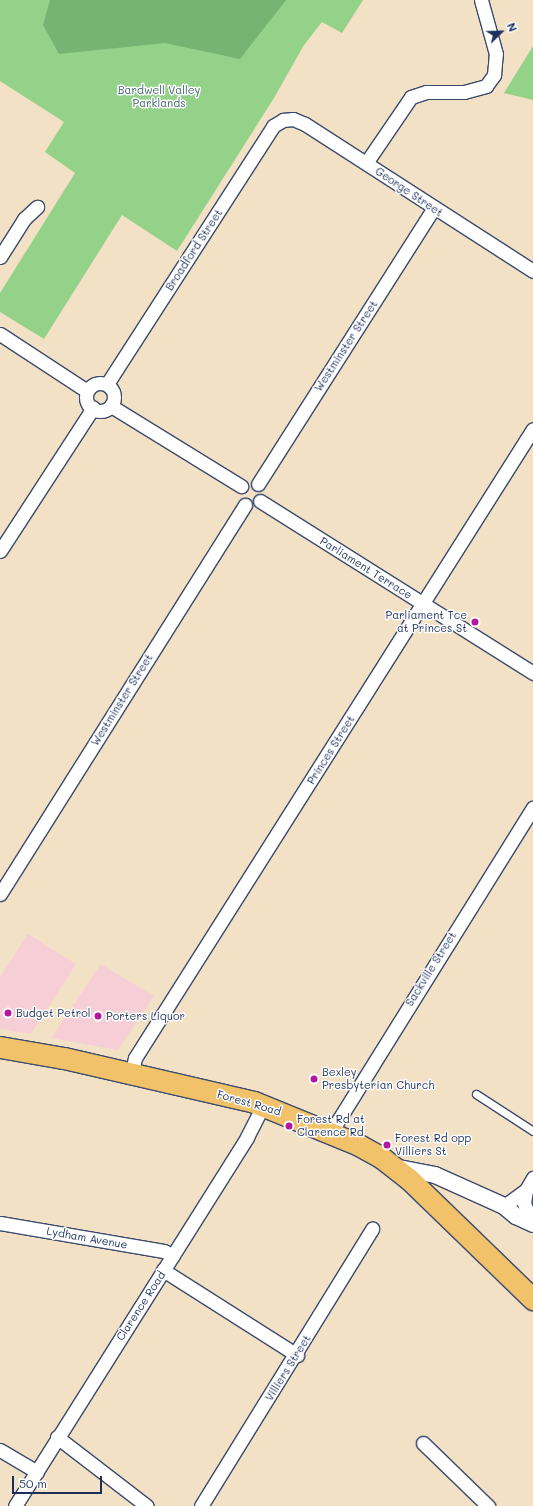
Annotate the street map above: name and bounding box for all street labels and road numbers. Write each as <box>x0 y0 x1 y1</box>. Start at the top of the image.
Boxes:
street label: George Street <box>373 165 445 219</box>
street label: Broadford Street <box>163 207 225 293</box>
street label: Westminster Street <box>312 298 380 394</box>
street label: Parliament Terrace <box>317 534 415 602</box>
street label: Westminster Street <box>88 652 156 748</box>
street label: Princes Street <box>305 713 357 787</box>
street label: Sackville Street <box>403 929 459 1009</box>
street label: Forest Road <box>215 1088 283 1118</box>
street label: Lydham Avenue <box>46 1224 128 1252</box>
street label: Clarence Road <box>114 1269 168 1343</box>
street label: Villiers Street <box>262 1332 314 1404</box>

